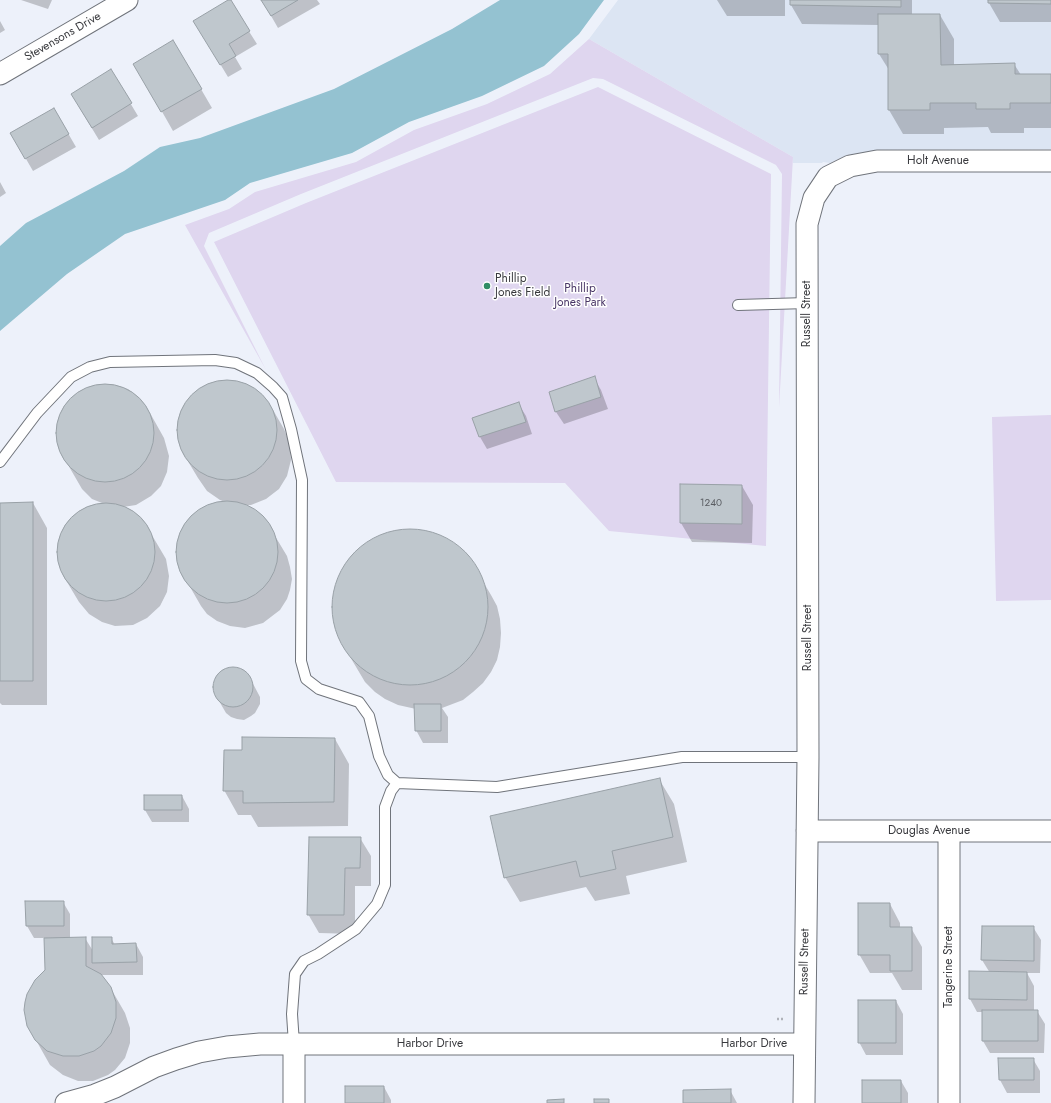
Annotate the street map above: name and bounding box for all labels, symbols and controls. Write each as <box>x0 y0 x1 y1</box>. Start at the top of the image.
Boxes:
street label: Stevensons Drive <box>22 9 104 65</box>
street label: Holt Avenue <box>907 154 969 168</box>
place label: Phillip Jones Field <box>495 272 550 300</box>
marker: Phillip Jones Field <box>482 281 492 291</box>
street label: Russell Street <box>800 281 814 347</box>
park label: Phillip Jones Park <box>554 282 606 310</box>
house number: 1240 <box>700 498 722 510</box>
street label: Russell Street <box>801 605 815 671</box>
street label: Douglas Avenue <box>888 824 970 838</box>
street label: Tangerine Street <box>942 926 956 1008</box>
street label: Russell Street <box>797 929 813 995</box>
street label: Harbor Drive <box>397 1037 463 1051</box>
street label: Harbor Drive <box>721 1037 787 1051</box>

